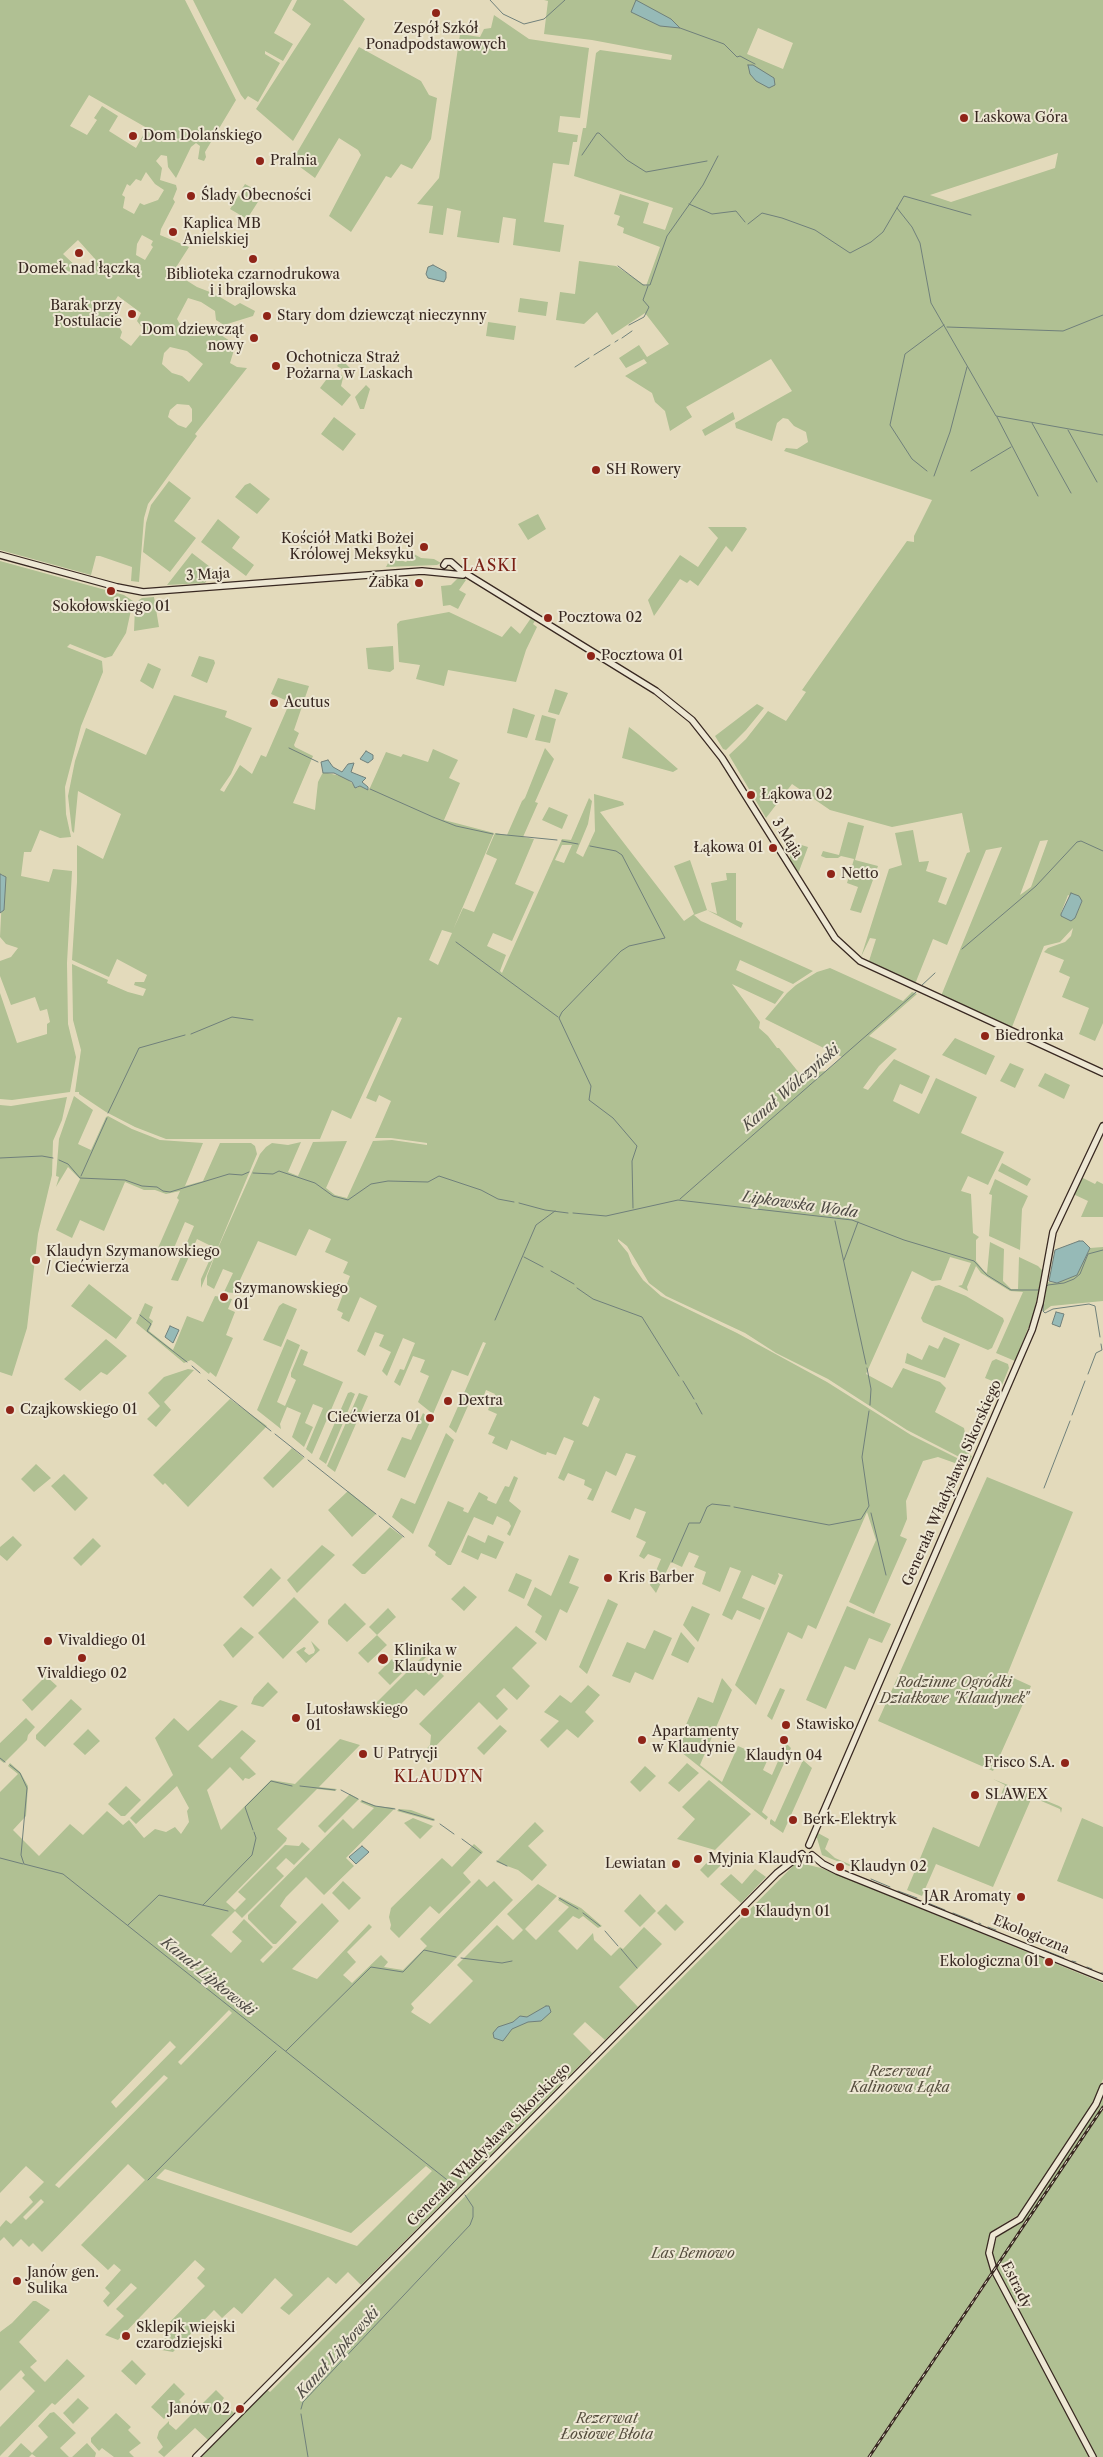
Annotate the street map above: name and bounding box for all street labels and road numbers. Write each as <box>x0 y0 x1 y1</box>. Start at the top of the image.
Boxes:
street label: 3 Maja <box>185 565 231 585</box>
street label: 3 Maja <box>768 815 806 861</box>
street label: Generała Władysława Sikorskiego <box>899 1377 1005 1589</box>
street label: Ekologiczna <box>990 1912 1072 1958</box>
street label: Generała Władysława Sikorskiego <box>404 2060 574 2230</box>
street label: Estrady <box>997 2259 1035 2311</box>

